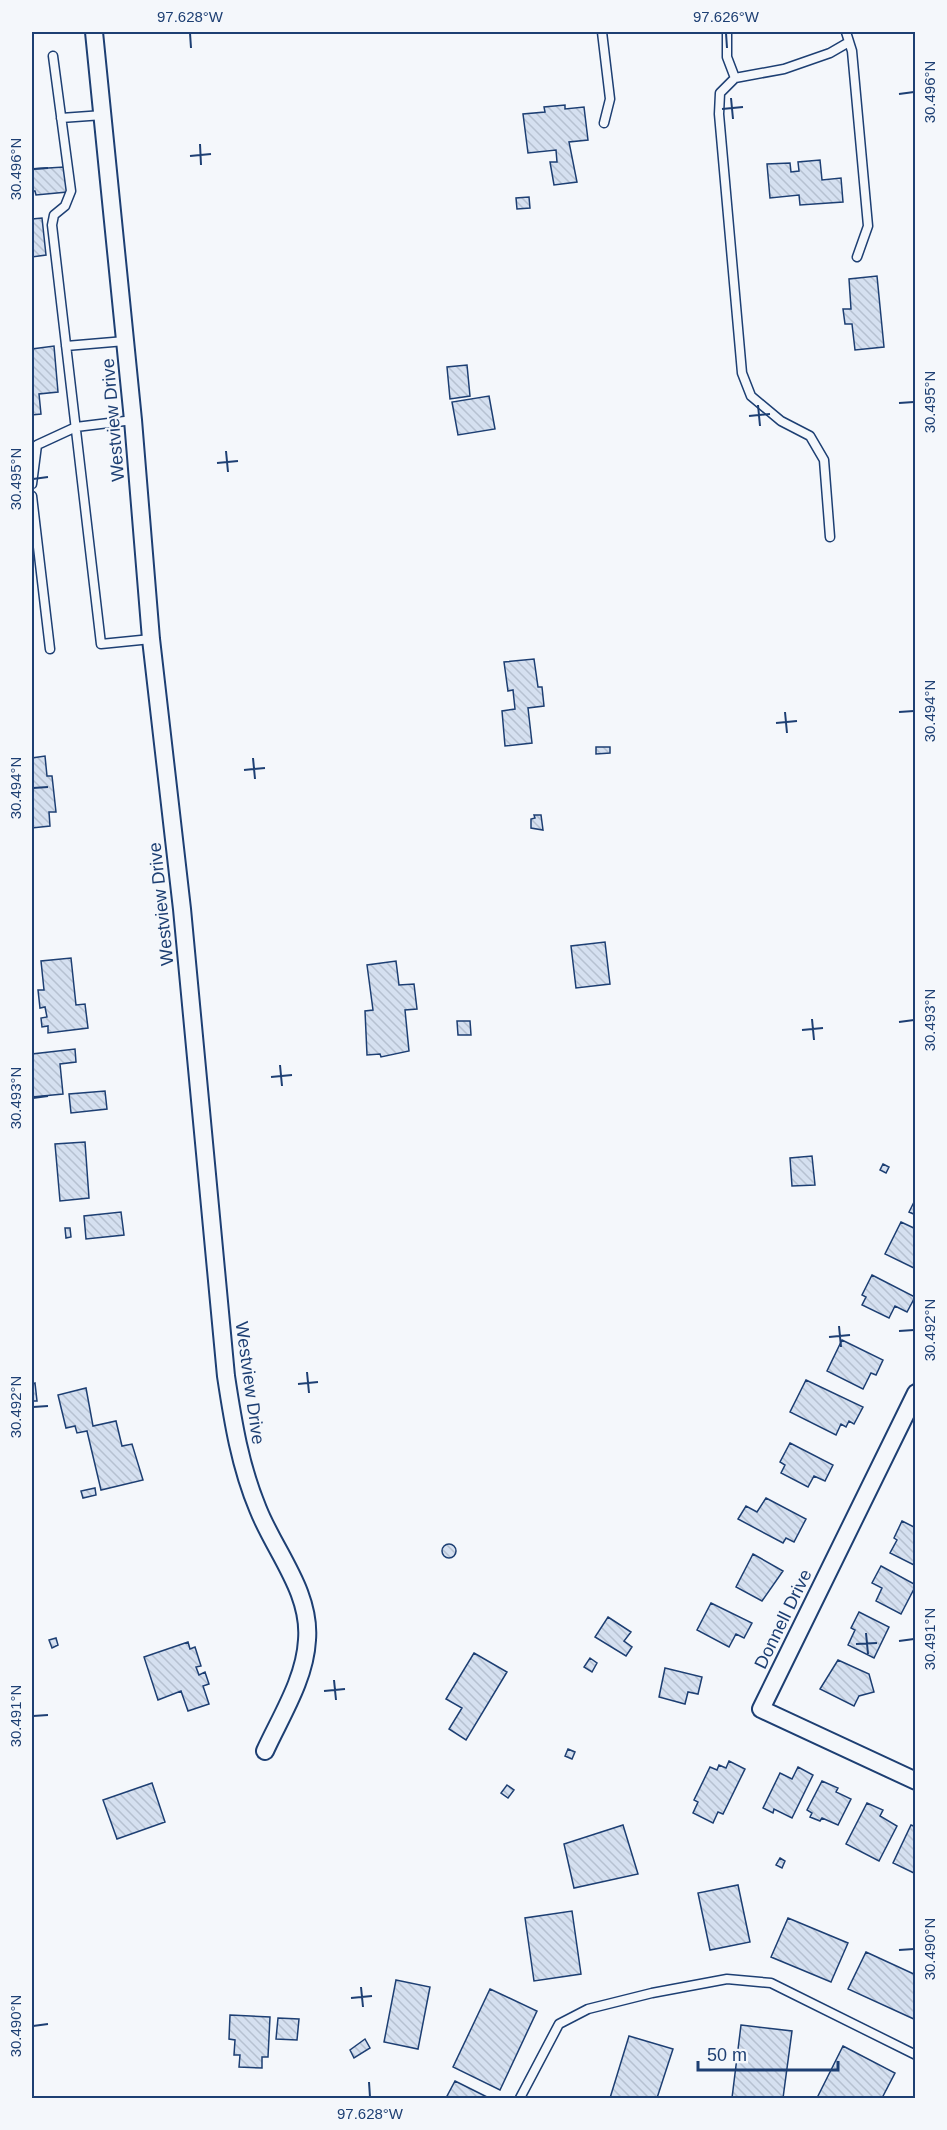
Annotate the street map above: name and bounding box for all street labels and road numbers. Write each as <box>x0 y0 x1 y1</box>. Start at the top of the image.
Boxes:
street label: Westview Drive <box>98 358 128 482</box>
street label: Westview Drive <box>145 841 177 967</box>
street label: Westview Drive <box>231 1320 269 1446</box>
street label: Donnell Drive <box>750 1566 816 1672</box>

